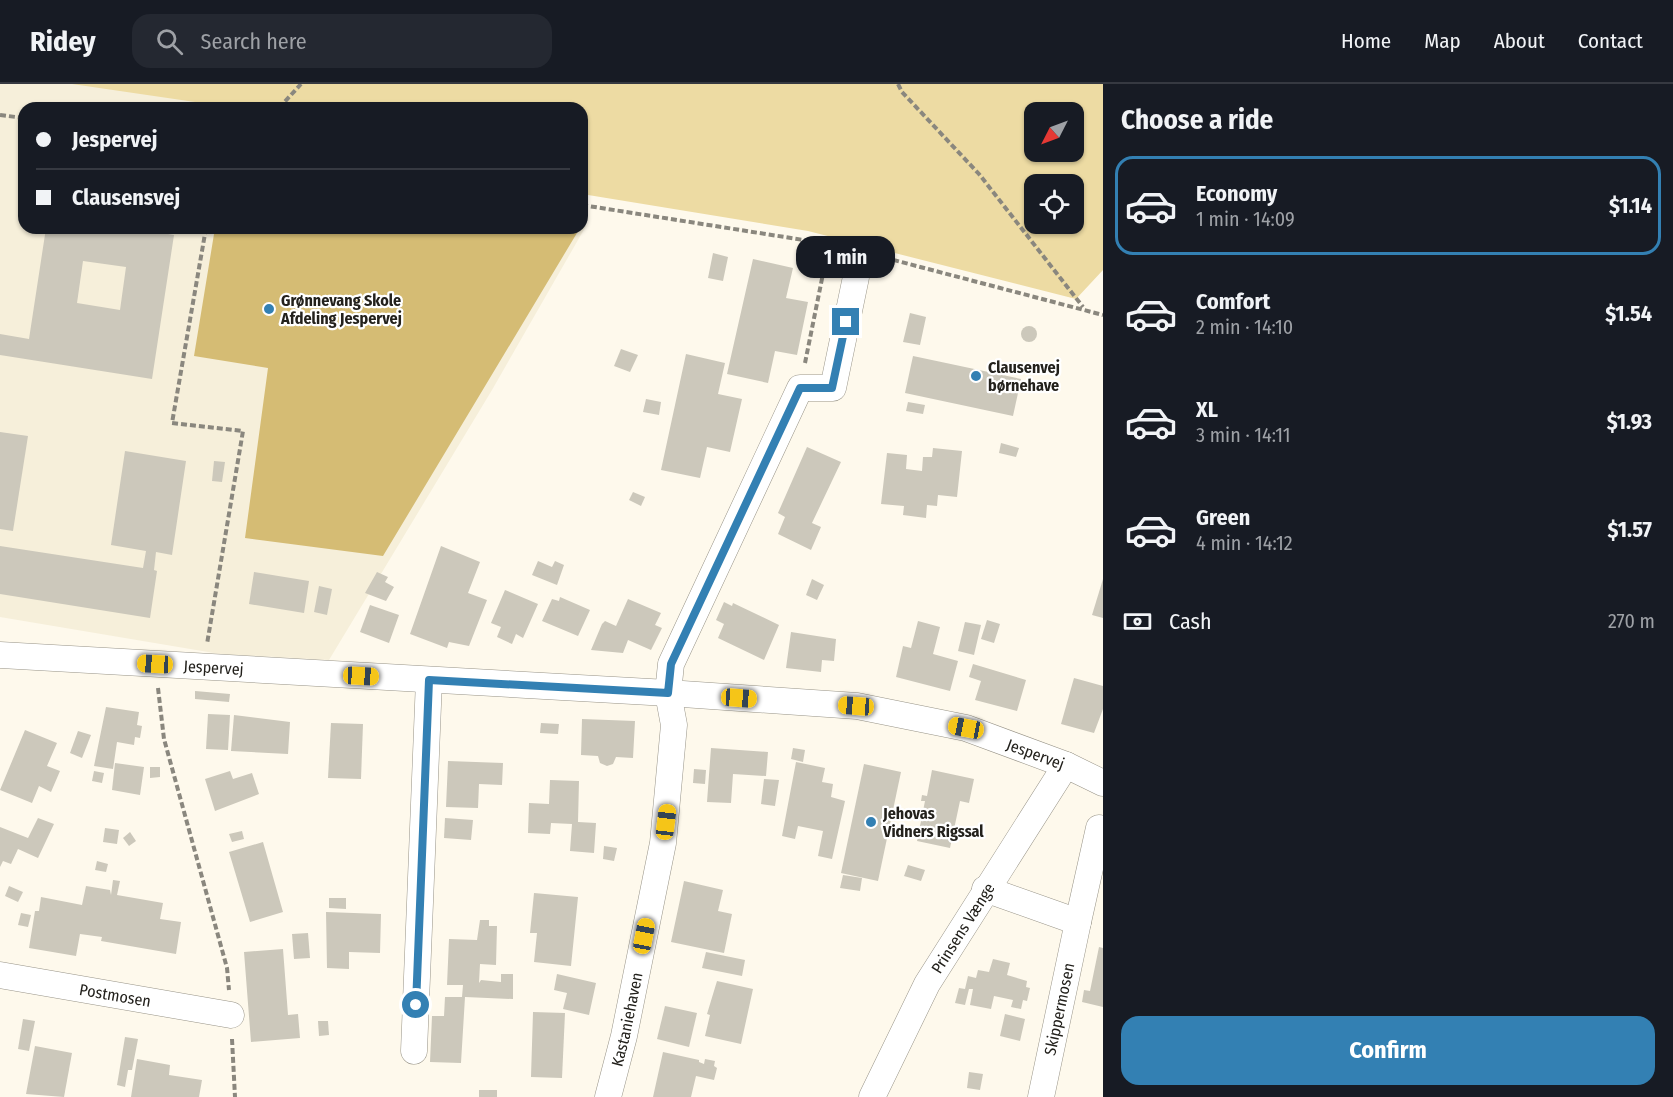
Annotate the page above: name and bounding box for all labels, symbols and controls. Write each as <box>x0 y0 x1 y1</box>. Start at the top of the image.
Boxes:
search box <box>132 14 552 68</box>
text: Ridey <box>30 25 96 58</box>
icon: search <box>153 25 186 58</box>
text: Search here <box>201 28 307 55</box>
text: Home <box>1341 28 1391 54</box>
text: Map <box>1424 28 1461 54</box>
text: About <box>1494 28 1545 54</box>
text: Contact <box>1578 28 1643 54</box>
north arrow <box>1024 102 1084 162</box>
map controls <box>1024 102 1084 234</box>
text: Choose a ride <box>1121 104 1273 136</box>
text: Jespervej <box>72 126 157 153</box>
button: locate <box>1024 174 1084 234</box>
icon: car <box>1124 179 1178 233</box>
text: Economy <box>1196 180 1277 207</box>
text: Clausensvej <box>72 184 180 211</box>
text: $1.14 <box>1609 192 1652 219</box>
text: 1 min · 14:09 <box>1196 207 1295 231</box>
callout: 1 min <box>796 235 896 277</box>
text: 1 min <box>824 245 867 269</box>
icon: car <box>1124 287 1178 341</box>
text: Comfort <box>1196 288 1270 315</box>
place label: Grønnevang Skole Afdeling Jespervej <box>280 291 402 328</box>
text: $1.54 <box>1605 300 1652 327</box>
marker: Grønnevang Skole Afdeling Jespervej <box>262 302 276 316</box>
route end <box>832 308 859 335</box>
text: 2 min · 14:10 <box>1196 315 1293 339</box>
place label: Clausenvej børnehave <box>988 358 1060 395</box>
marker: Clausenvej børnehave <box>969 369 983 383</box>
icon: car <box>1124 395 1178 449</box>
text: XL <box>1196 396 1218 423</box>
text: $1.93 <box>1607 408 1652 435</box>
text: 3 min · 14:11 <box>1196 423 1291 447</box>
icon: car <box>1124 503 1178 557</box>
text: Green <box>1196 504 1250 531</box>
text: $1.57 <box>1608 516 1652 543</box>
text: 4 min · 14:12 <box>1196 531 1293 555</box>
icon: cash <box>1121 605 1154 638</box>
text: Cash <box>1169 608 1212 635</box>
text: 270 m <box>1608 609 1655 633</box>
car <box>137 654 173 674</box>
street label: Jespervej <box>183 656 244 679</box>
car <box>343 666 379 686</box>
car <box>720 688 758 708</box>
car <box>837 696 875 716</box>
car <box>947 716 985 740</box>
street label: Jespervej <box>1004 735 1067 774</box>
car <box>655 803 677 841</box>
place label: Jehovas Vidners Rigssal <box>882 804 984 841</box>
marker: Jehovas Vidners Rigssal <box>864 815 878 829</box>
street label: Prinsens Vænge <box>927 879 999 977</box>
car <box>632 917 656 955</box>
street label: Skippermosen <box>1040 961 1079 1057</box>
street label: Kastaniehaven <box>607 971 647 1068</box>
street label: Postmosen <box>78 980 152 1011</box>
route start <box>402 991 429 1018</box>
button: Confirm <box>1121 1016 1655 1085</box>

